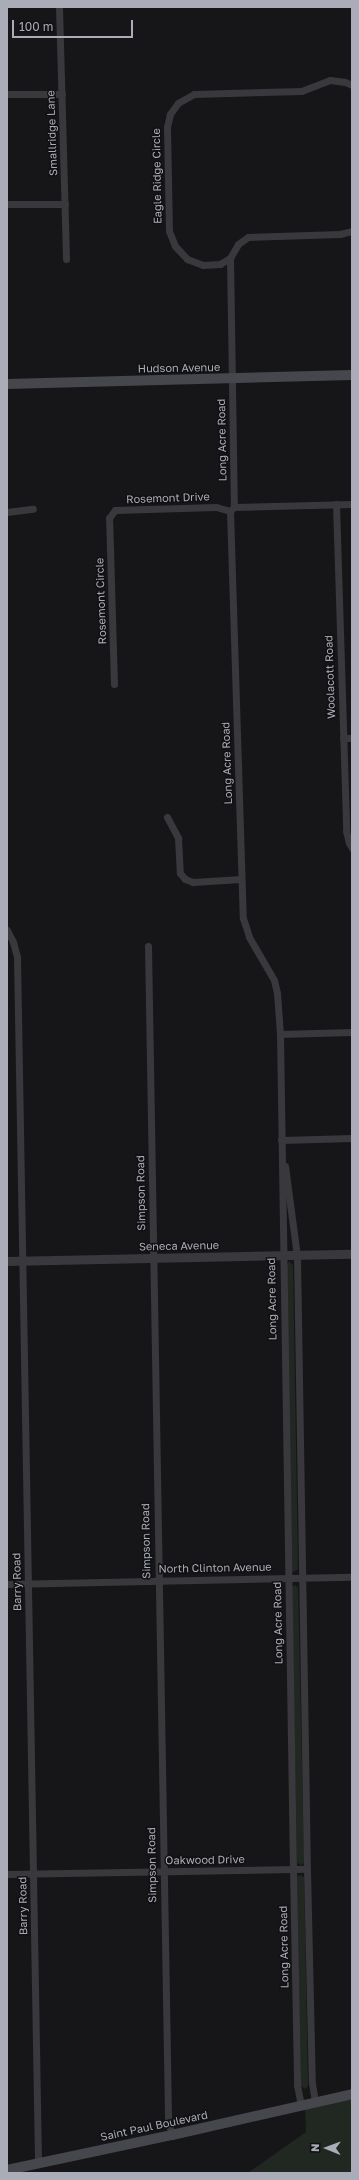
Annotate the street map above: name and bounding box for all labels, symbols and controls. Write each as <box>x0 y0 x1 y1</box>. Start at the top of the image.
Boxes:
scale bar <box>14 12 135 38</box>
text: 100 m <box>19 19 53 34</box>
street label: Smallridge Lane <box>44 90 60 176</box>
street label: Eagle Ridge Circle <box>150 128 164 224</box>
street label: Hudson Avenue <box>138 361 220 375</box>
street label: Long Acre Road <box>215 399 229 481</box>
street label: Rosemont Drive <box>126 490 210 506</box>
street label: Rosemont Circle <box>93 557 109 645</box>
street label: Woolacott Road <box>322 635 338 719</box>
street label: Long Acre Road <box>219 722 235 804</box>
street label: Simpson Road <box>134 1155 148 1231</box>
street label: Seneca Avenue <box>139 1239 219 1253</box>
street label: Long Acre Road <box>265 1258 279 1340</box>
street label: Simpson Road <box>139 1503 153 1579</box>
street label: Barry Road <box>10 1553 24 1611</box>
street label: North Clinton Avenue <box>158 1560 272 1576</box>
street label: Long Acre Road <box>271 1582 285 1664</box>
street label: Simpson Road <box>145 1827 159 1903</box>
street label: Oakwood Drive <box>165 1853 245 1867</box>
street label: Barry Road <box>16 1877 30 1935</box>
street label: Long Acre Road <box>277 1906 291 1988</box>
street label: Saint Paul Boulevard <box>99 2108 209 2144</box>
north arrow <box>307 2128 347 2168</box>
text: N <box>308 2143 321 2152</box>

